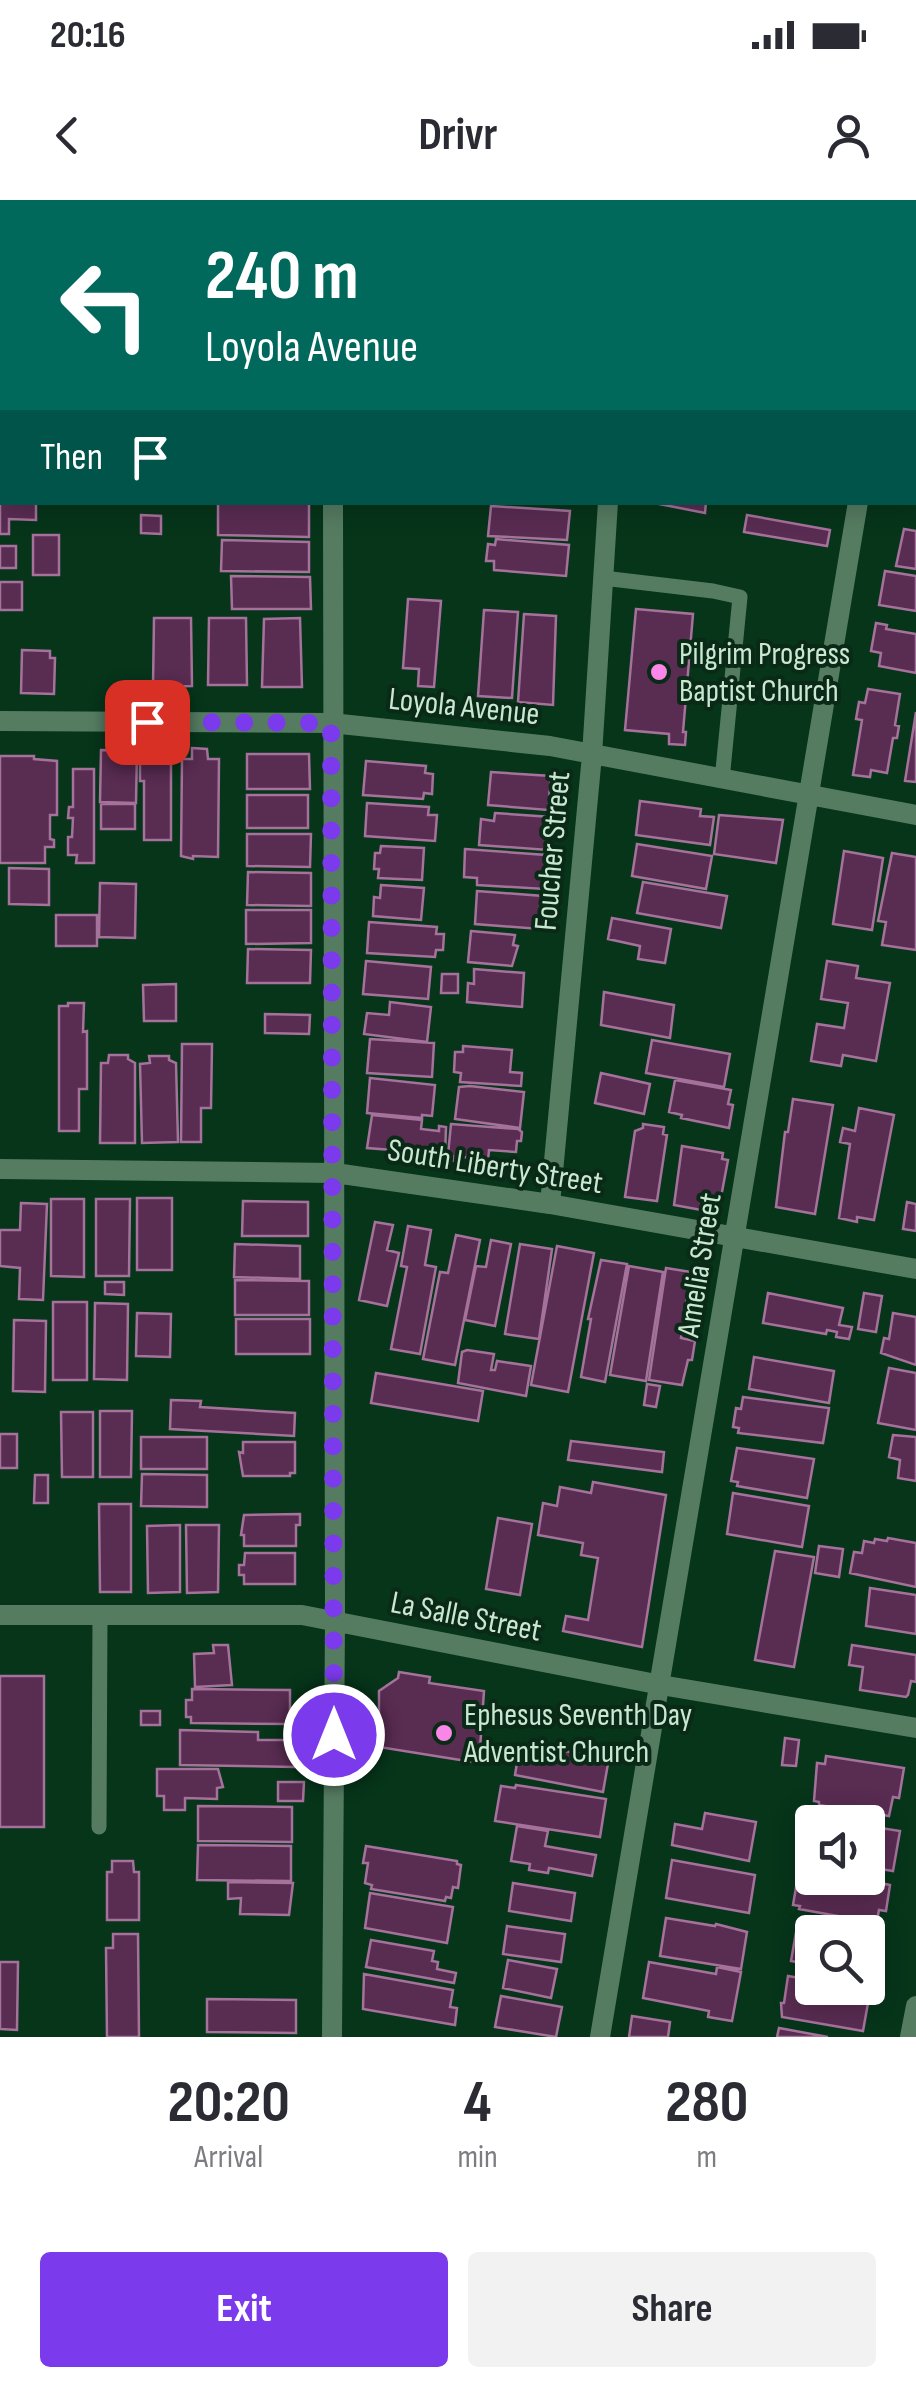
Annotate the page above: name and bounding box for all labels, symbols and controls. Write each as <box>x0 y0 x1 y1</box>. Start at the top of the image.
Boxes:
text: 20:16 <box>50 13 126 58</box>
icon: back <box>40 108 95 163</box>
text: Drivr <box>418 108 498 163</box>
icon: person <box>821 108 876 163</box>
text: 240 m <box>205 235 359 319</box>
icon: left <box>40 240 170 370</box>
text: Loyola Avenue <box>205 320 418 375</box>
icon: arrive <box>123 430 178 485</box>
text: Then <box>40 435 103 480</box>
place label: Pilgrim Progress Baptist Church <box>679 635 850 711</box>
marker: Pilgrim Progress Baptist Church <box>648 661 670 683</box>
pin <box>105 680 190 765</box>
street label: Loyola Avenue <box>387 680 541 734</box>
icon: arrive <box>120 695 175 750</box>
street label: Foucher Street <box>527 770 579 932</box>
street label: South Liberty Street <box>385 1131 605 1203</box>
street label: Amelia Street <box>669 1190 731 1341</box>
street label: La Salle Street <box>387 1583 545 1651</box>
position arrow <box>282 1683 386 1787</box>
place label: Ephesus Seventh Day Adventist Church <box>463 1696 692 1772</box>
marker: Ephesus Seventh Day Adventist Church <box>433 1722 455 1744</box>
map controls <box>795 1805 885 2005</box>
button: sound <box>795 1805 885 1895</box>
button: search <box>795 1915 885 2005</box>
text: 20:20 <box>168 2067 290 2139</box>
text: 4 <box>464 2067 492 2139</box>
text: 280 <box>665 2067 748 2139</box>
text: Arrival <box>194 2138 263 2177</box>
text: min <box>457 2138 498 2177</box>
text: m <box>697 2138 717 2177</box>
button: Exit <box>40 2252 448 2367</box>
button: Share <box>468 2252 876 2367</box>

